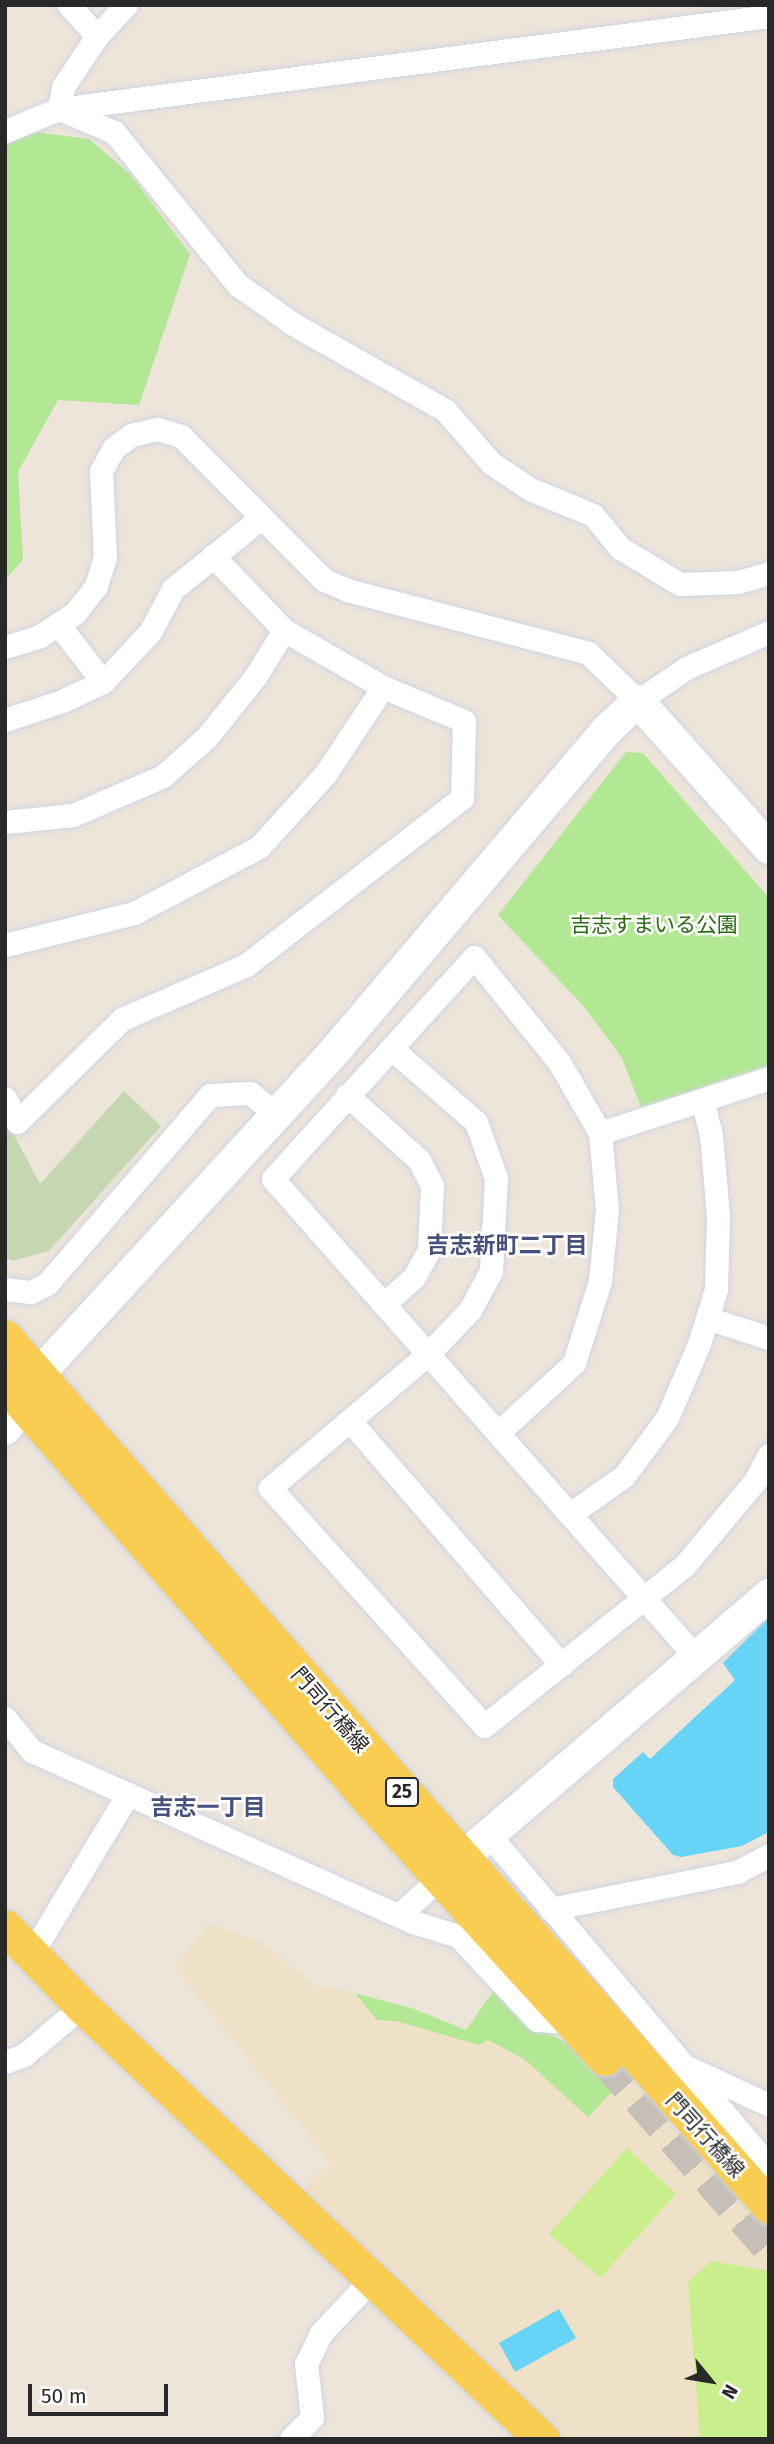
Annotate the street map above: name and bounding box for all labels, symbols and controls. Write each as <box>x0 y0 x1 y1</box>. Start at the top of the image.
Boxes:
park label: 吉志すまいる公園 <box>570 912 738 938</box>
district label: 吉志新町二丁目 <box>427 1231 587 1259</box>
street label: 門司行橋線 <box>286 1662 374 1758</box>
road number: 25 <box>384 1776 420 1808</box>
district label: 吉志一丁目 <box>151 1793 265 1821</box>
street label: 門司行橋線 <box>661 2088 749 2182</box>
north arrow <box>676 2346 746 2416</box>
scale bar <box>32 2370 172 2414</box>
text: N <box>717 2381 743 2403</box>
text: 50 m <box>41 2383 87 2409</box>

